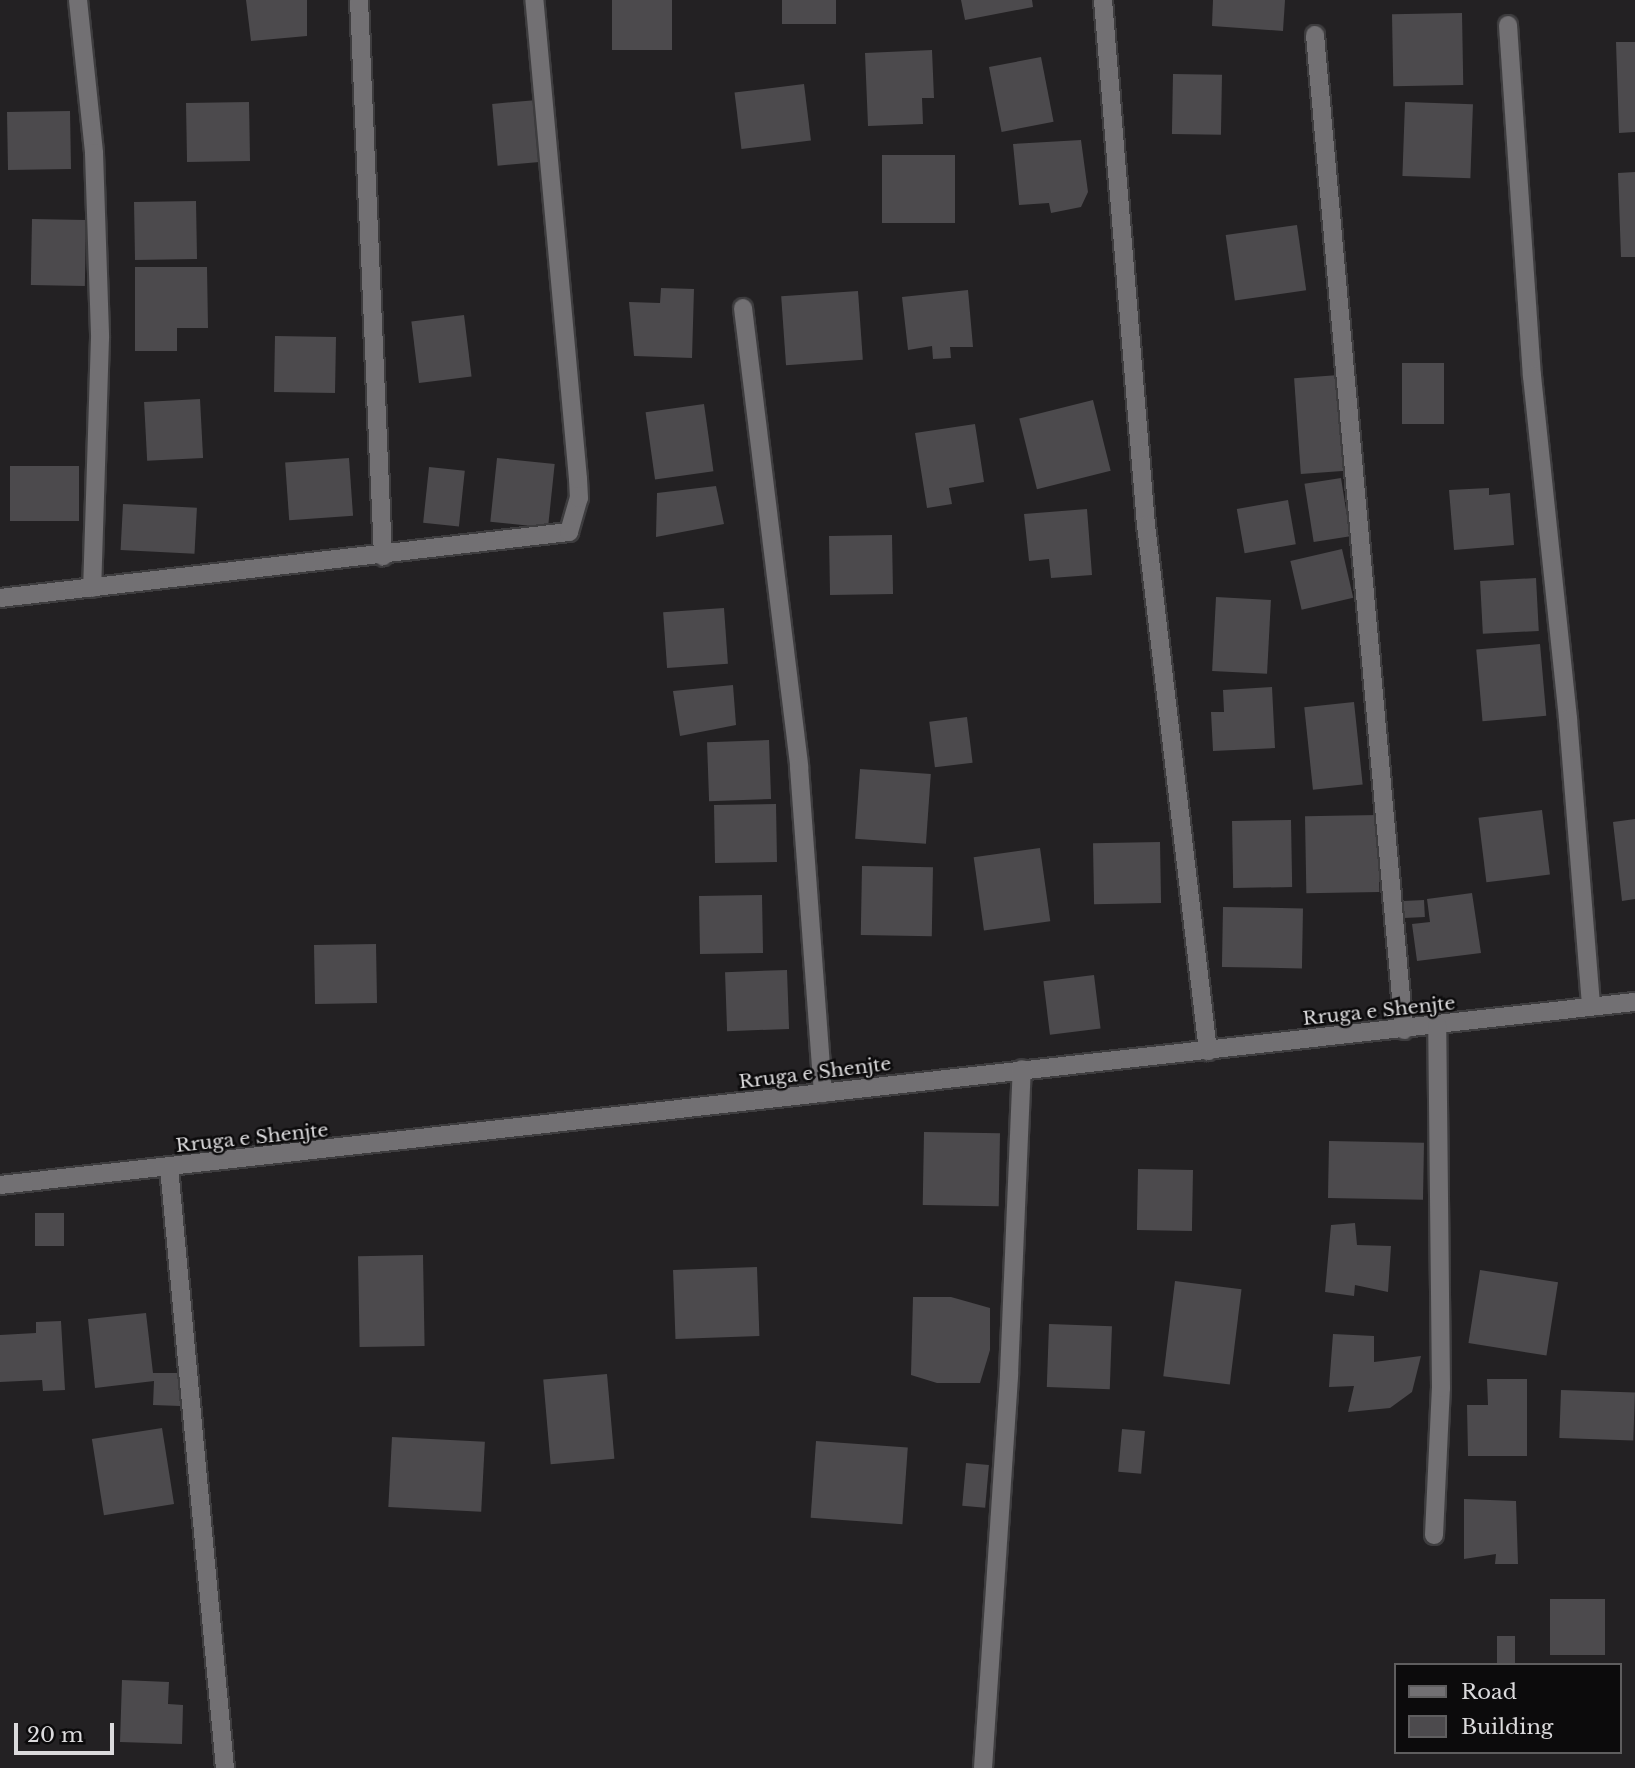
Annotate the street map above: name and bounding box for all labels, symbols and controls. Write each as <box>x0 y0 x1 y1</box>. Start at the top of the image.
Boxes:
street label: Rruga e Shenjte <box>1301 992 1457 1030</box>
street label: Rruga e Shenjte <box>737 1052 893 1094</box>
street label: Rruga e Shenjte <box>174 1119 330 1157</box>
legend <box>1394 1663 1621 1754</box>
text: Road <box>1461 1679 1517 1705</box>
scale bar <box>18 1708 117 1752</box>
text: Building <box>1461 1714 1553 1740</box>
text: 20 m <box>27 1722 84 1748</box>

